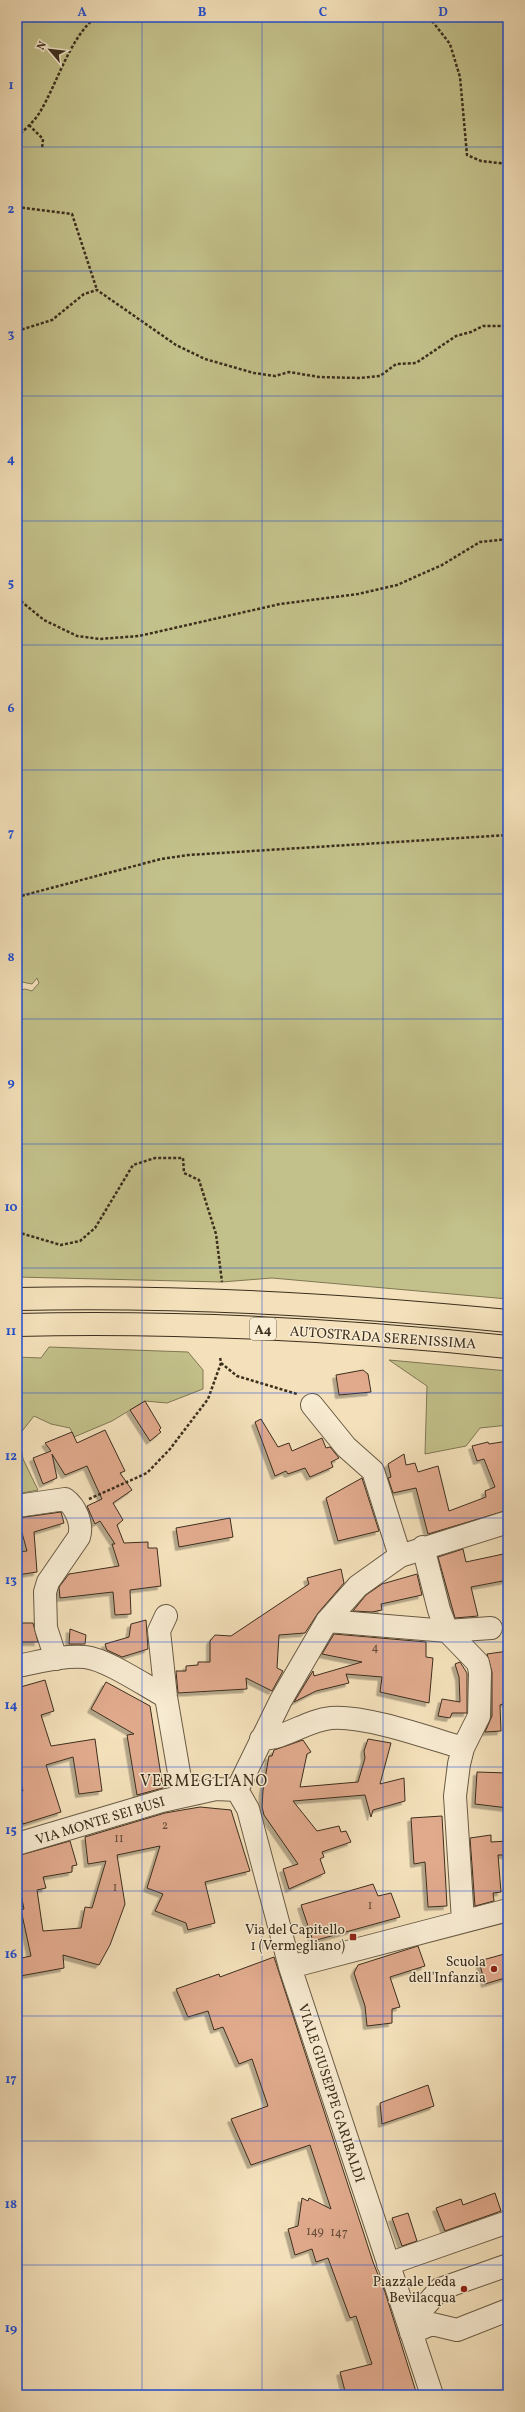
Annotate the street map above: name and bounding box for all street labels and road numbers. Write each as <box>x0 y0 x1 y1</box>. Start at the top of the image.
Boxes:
road number: A4 <box>250 1318 276 1340</box>
street label: AUTOSTRADA SERENISSIMA <box>289 1323 477 1354</box>
street label: VIA MONTE SEI BUSI <box>33 1793 168 1850</box>
street label: VIALE GIUSEPPE GARIBALDI <box>293 2002 369 2185</box>

